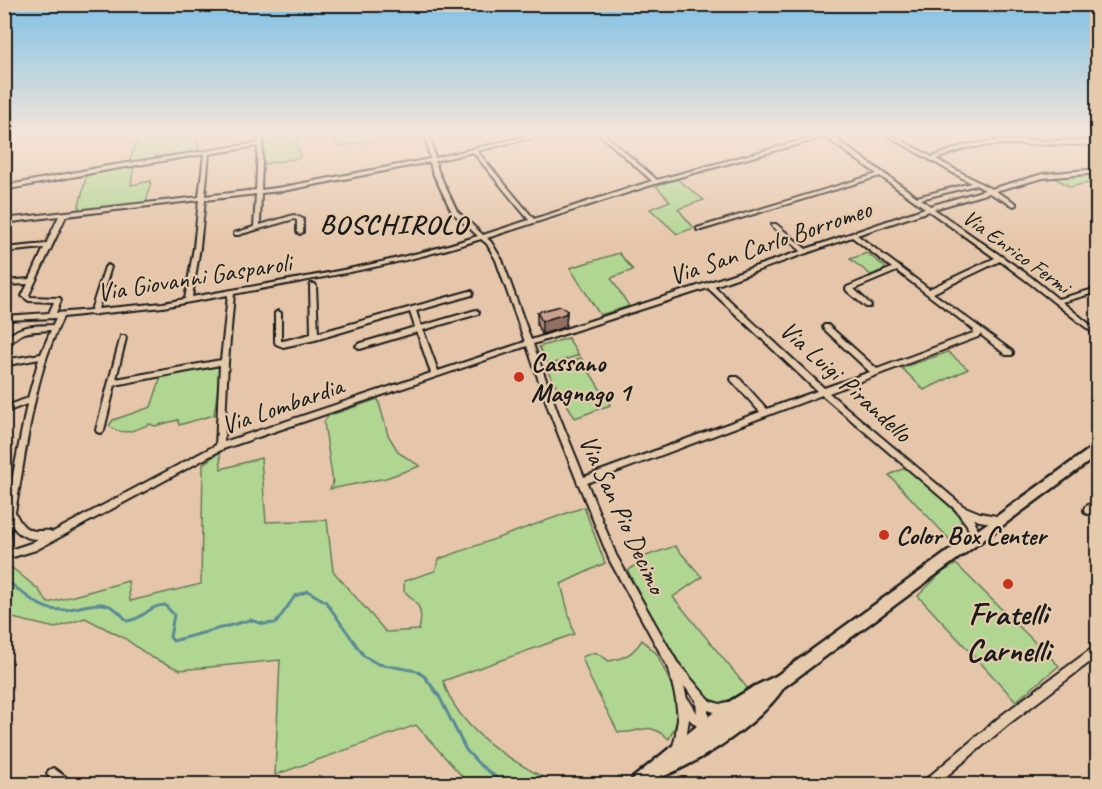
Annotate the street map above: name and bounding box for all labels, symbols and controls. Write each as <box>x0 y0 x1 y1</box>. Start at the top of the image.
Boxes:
street label: Via San Carlo Borromeo <box>665 192 877 293</box>
street label: Via Enrico Fermi <box>957 203 1078 302</box>
district label: BOSCHIROLO <box>320 207 470 241</box>
street label: Via Giovanni Gasparoli <box>95 245 297 309</box>
street label: Via Luigi Pirandello <box>773 313 920 451</box>
place label: Cassano Magnago 1 <box>531 346 634 409</box>
street label: Via Lombardia <box>217 368 350 442</box>
marker: Cassano Magnago 1 <box>512 370 526 384</box>
street label: Via San Pio Decimo <box>571 430 675 601</box>
place label: Color Box Center <box>896 519 1048 552</box>
marker: Color Box Center <box>877 528 891 542</box>
marker: Fratelli Carnelli <box>1001 577 1015 591</box>
place label: Fratelli Carnelli <box>966 593 1055 671</box>

